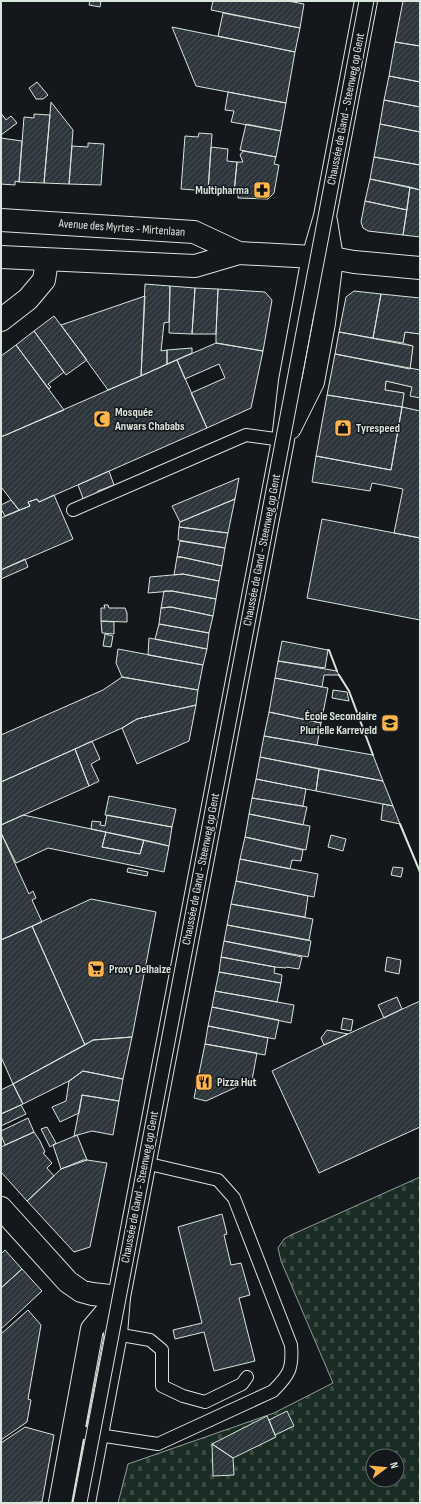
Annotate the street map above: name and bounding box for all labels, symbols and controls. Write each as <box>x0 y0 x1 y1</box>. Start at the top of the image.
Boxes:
street label: Chaussée de Gand - Steenweg op Gent <box>324 31 368 186</box>
pharmacy icon: Multipharma <box>252 180 272 200</box>
place label: Multipharma <box>195 183 249 198</box>
street label: Avenue des Myrtes - Mirtenlaan <box>57 216 186 240</box>
place label: Mosquée Anwars Chababs <box>114 405 185 434</box>
mosque icon: Mosquée Anwars Chababs <box>92 409 112 429</box>
shop icon: Tyrespeed <box>333 418 353 438</box>
place label: Tyrespeed <box>356 421 400 436</box>
street label: Chaussée de Gand - Steenweg op Gent <box>240 472 284 627</box>
place label: École Secondaire Plurielle Karreveld <box>300 709 377 738</box>
school or university icon: École Secondaire Plurielle Karreveld <box>380 713 400 733</box>
street label: Chaussée de Gand - Steenweg op Gent <box>179 791 223 946</box>
supermarket icon: Proxy Delhaize <box>86 959 106 979</box>
place label: Proxy Delhaize <box>109 962 171 977</box>
restaurant icon: Pizza Hut <box>194 1072 214 1092</box>
place label: Pizza Hut <box>217 1075 257 1090</box>
street label: Chaussée de Gand - Steenweg op Gent <box>118 1109 162 1264</box>
north arrow <box>365 1448 405 1488</box>
text: N <box>387 1461 401 1470</box>

